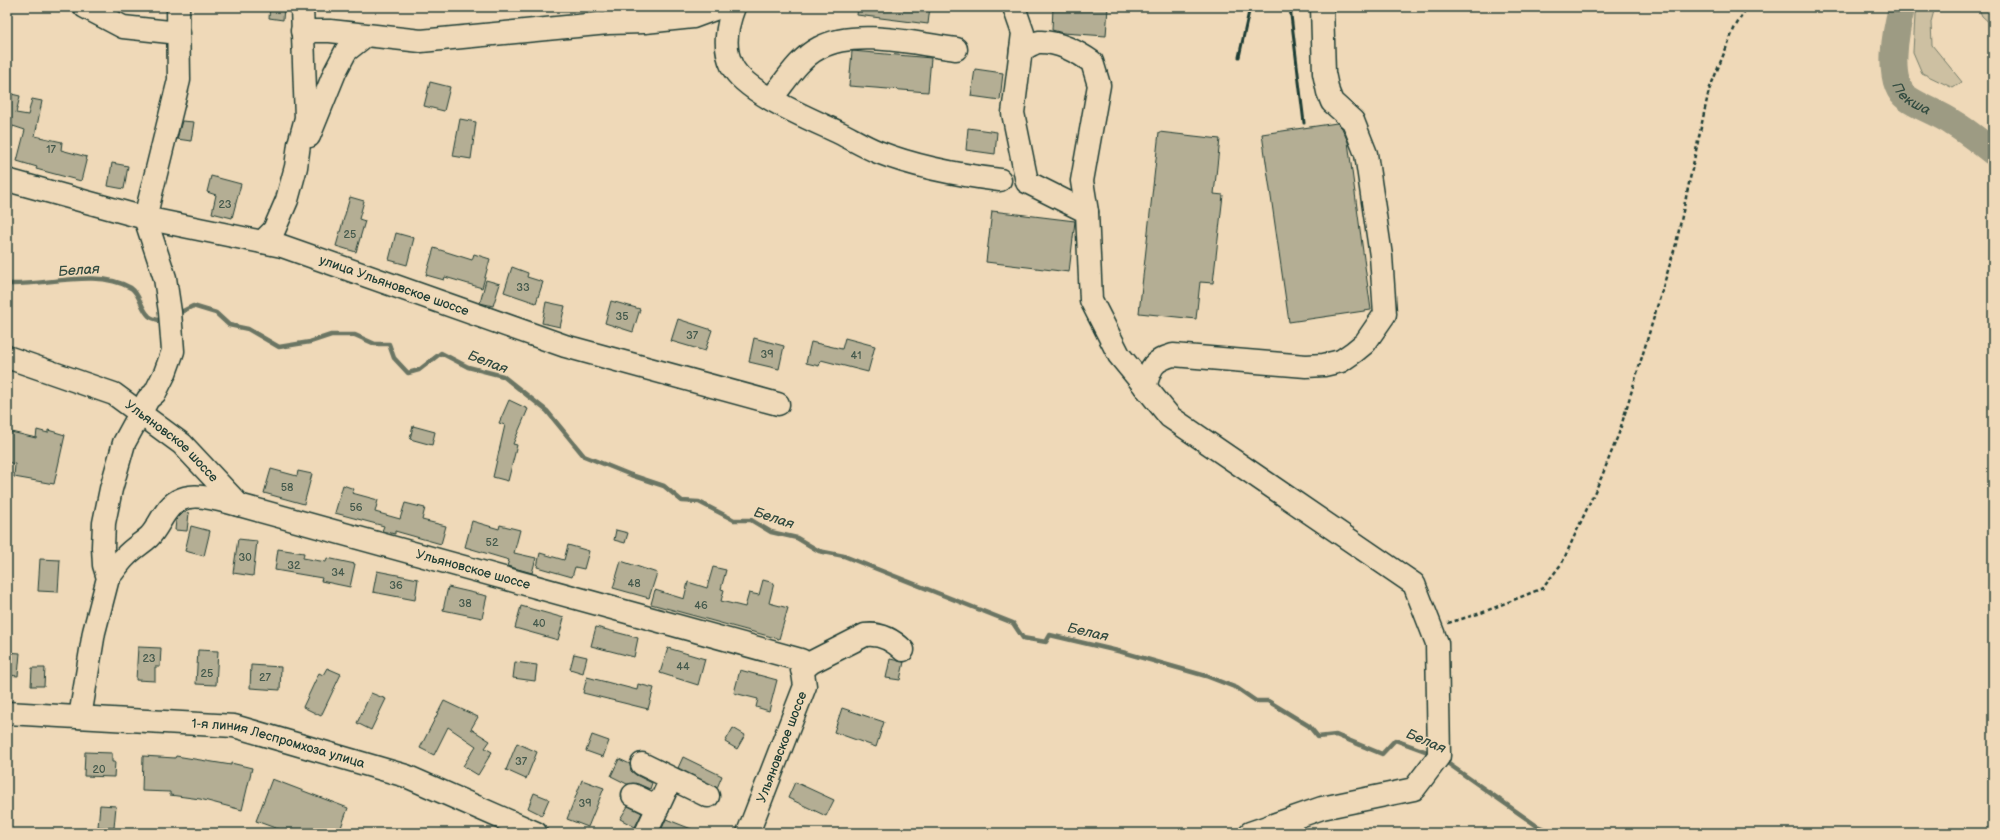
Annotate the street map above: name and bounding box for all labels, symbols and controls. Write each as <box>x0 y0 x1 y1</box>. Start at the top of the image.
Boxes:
water label: Пекша <box>1889 79 1934 118</box>
house number: 17 <box>46 143 56 156</box>
house number: 23 <box>218 198 232 211</box>
house number: 25 <box>344 228 356 241</box>
street label: улица Ульяновское шоссе <box>317 252 471 319</box>
water label: Белая <box>58 260 101 280</box>
house number: 33 <box>516 281 530 294</box>
house number: 35 <box>615 310 629 323</box>
house number: 37 <box>686 329 699 342</box>
water label: Белая <box>466 347 511 377</box>
house number: 39 <box>760 348 774 361</box>
house number: 41 <box>851 349 861 362</box>
street label: Ульяновское шоссе <box>122 397 222 486</box>
house number: 58 <box>281 481 293 494</box>
house number: 56 <box>349 501 363 514</box>
water label: Белая <box>752 504 797 533</box>
house number: 52 <box>486 536 499 549</box>
street label: Ульяновское шоссе <box>414 546 532 593</box>
house number: 30 <box>238 551 252 564</box>
house number: 32 <box>287 559 301 572</box>
house number: 34 <box>331 566 345 579</box>
house number: 48 <box>627 577 641 590</box>
house number: 36 <box>389 579 403 592</box>
house number: 38 <box>458 597 472 610</box>
house number: 46 <box>694 599 708 612</box>
house number: 40 <box>532 617 546 630</box>
water label: Белая <box>1066 619 1110 645</box>
house number: 23 <box>142 652 156 665</box>
house number: 44 <box>676 660 690 673</box>
house number: 25 <box>201 667 213 680</box>
house number: 27 <box>259 671 272 684</box>
street label: Ульяновское шоссе <box>753 689 811 805</box>
street label: 1-я линия Леспромхоза улица <box>191 716 367 772</box>
water label: Белая <box>1404 725 1449 757</box>
house number: 37 <box>515 755 528 768</box>
house number: 20 <box>93 763 106 776</box>
house number: 39 <box>578 797 592 810</box>

